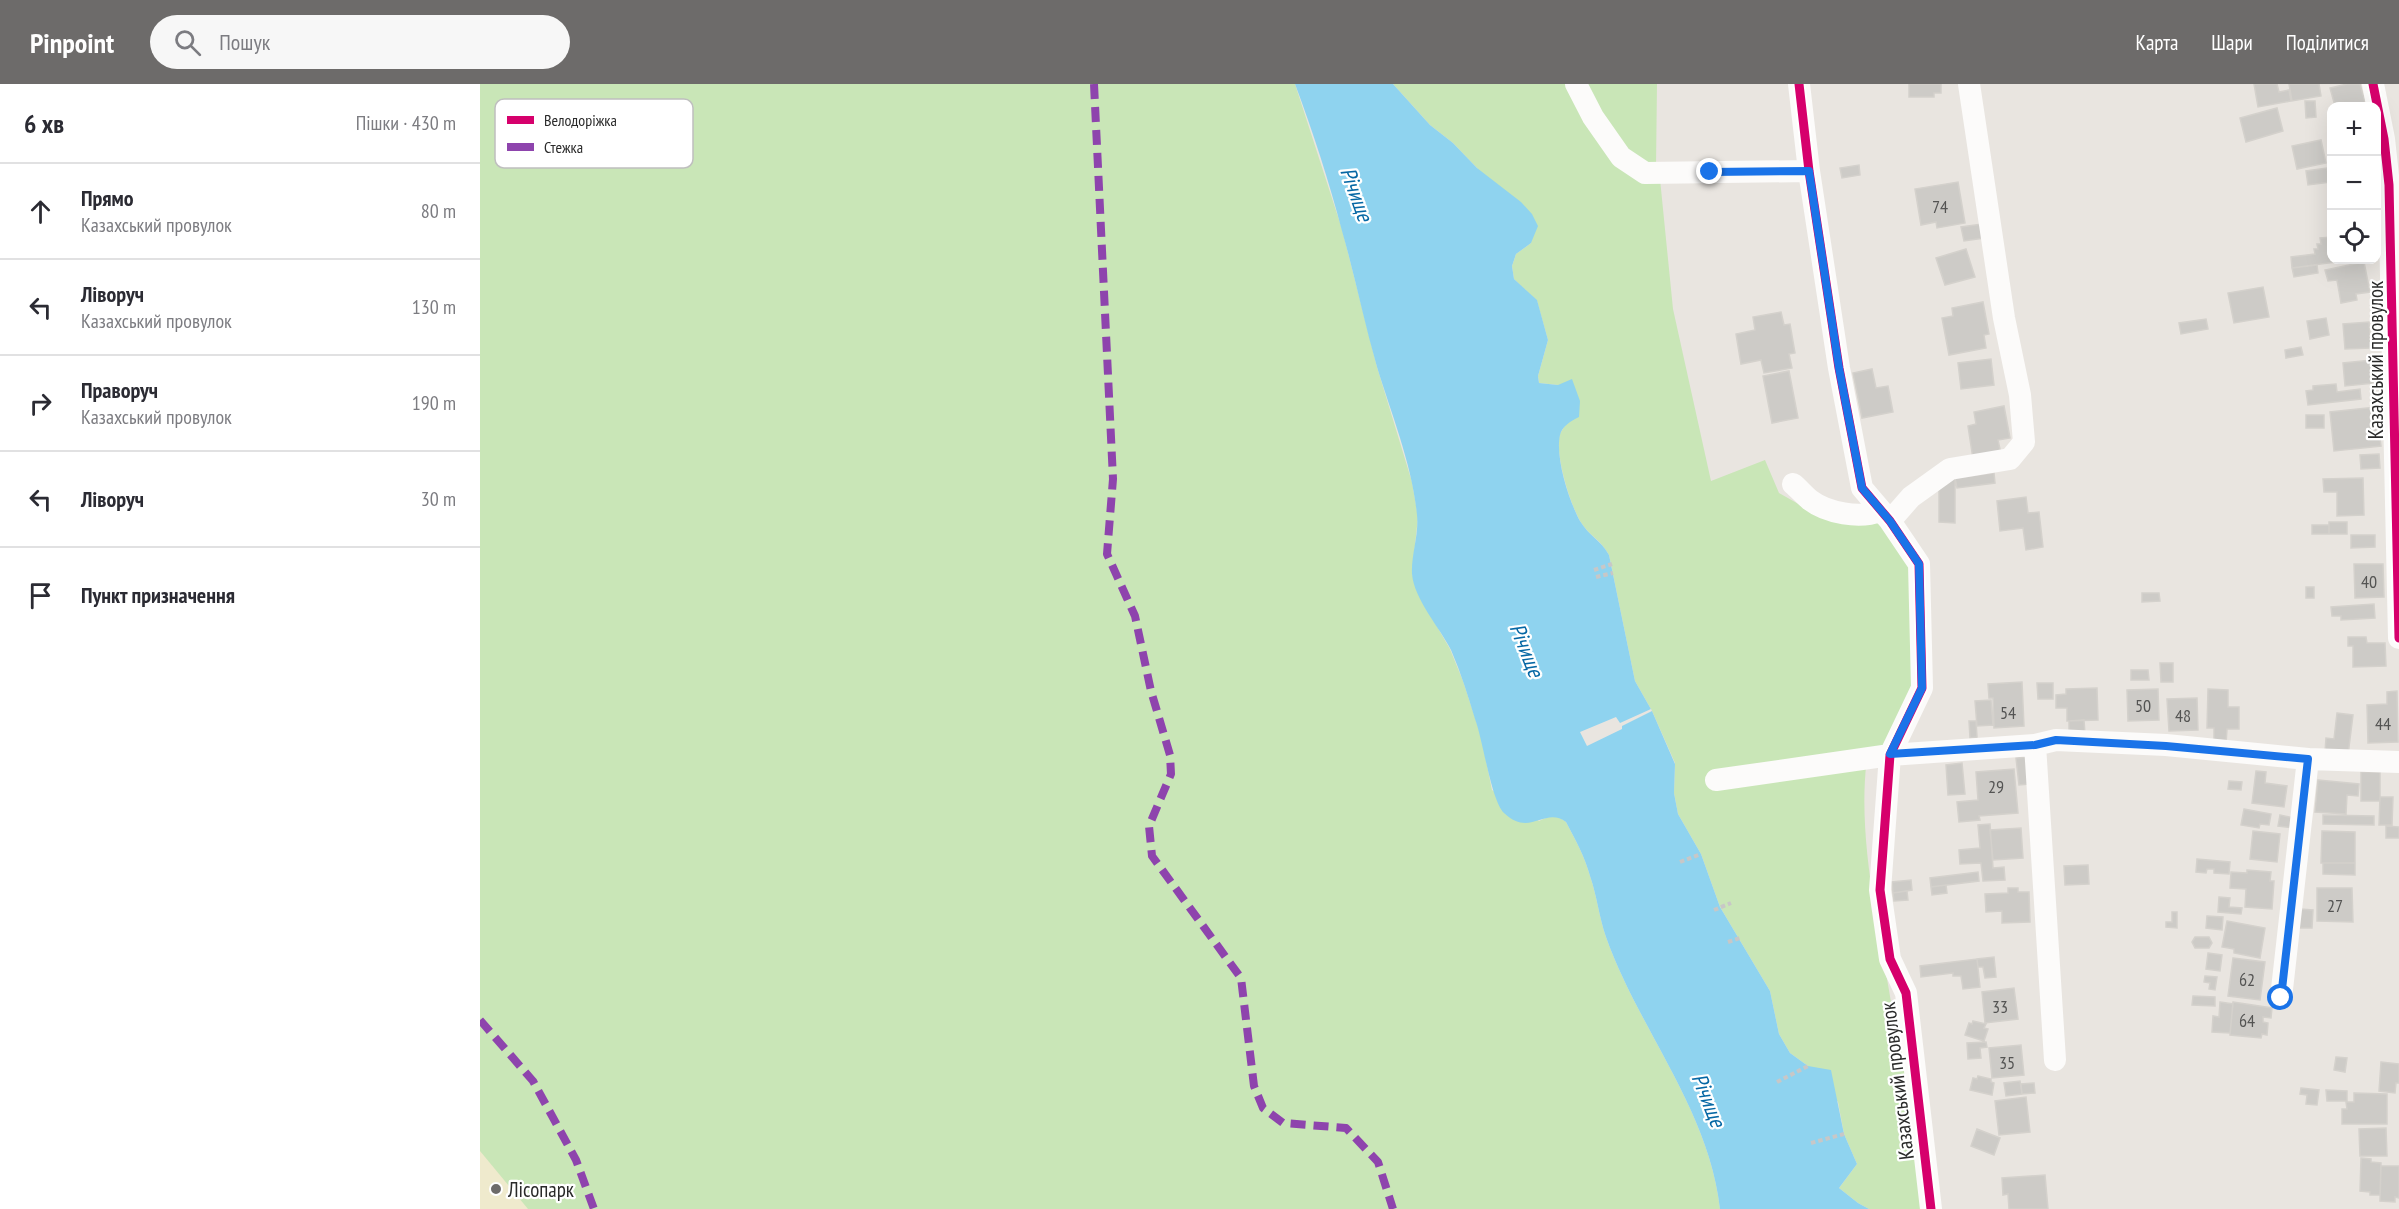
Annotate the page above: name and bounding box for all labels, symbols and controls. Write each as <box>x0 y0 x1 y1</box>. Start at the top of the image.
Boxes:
search box <box>150 15 570 69</box>
text: Pinpoint <box>30 24 114 61</box>
icon: search <box>171 26 204 59</box>
text: Пошук <box>219 28 270 56</box>
text: Карта <box>2136 29 2178 56</box>
text: Шари <box>2211 29 2253 56</box>
text: Поділитися <box>2286 29 2369 56</box>
legend <box>495 99 693 168</box>
map controls <box>2327 102 2381 264</box>
button: + <box>2327 102 2381 156</box>
text: 6 хв <box>24 107 64 140</box>
text: Пішки · 430 m <box>356 110 456 136</box>
text: Велодоріжка <box>544 110 617 130</box>
text: Стежка <box>544 137 583 157</box>
button: − <box>2327 156 2381 210</box>
route end <box>1696 158 1722 184</box>
water label: Річище <box>1334 163 1380 227</box>
text: Прямо <box>81 184 134 212</box>
icon: ahead <box>24 195 57 228</box>
house number: 74 <box>1932 195 1948 218</box>
text: 80 m <box>421 198 456 224</box>
button: locate <box>2327 210 2381 264</box>
text: Казахський провулок <box>81 212 232 238</box>
text: Ліворуч <box>81 280 144 308</box>
street label: Казахський провулок <box>2362 281 2389 439</box>
icon: left <box>24 291 57 324</box>
text: 130 m <box>412 294 456 320</box>
text: Казахський провулок <box>81 308 232 334</box>
text: Праворуч <box>81 376 158 404</box>
icon: right <box>24 387 57 420</box>
text: 190 m <box>412 390 456 416</box>
text: Казахський провулок <box>81 404 232 430</box>
icon: left <box>24 483 57 516</box>
text: Ліворуч <box>81 485 144 513</box>
text: 30 m <box>421 486 456 512</box>
house number: 40 <box>2361 570 2377 593</box>
icon: arrive <box>24 579 57 612</box>
text: Пункт призначення <box>81 581 235 609</box>
water label: Річище <box>1504 619 1551 683</box>
house number: 50 <box>2135 694 2151 717</box>
house number: 54 <box>2000 701 2016 724</box>
house number: 48 <box>2175 704 2191 727</box>
house number: 44 <box>2375 712 2391 735</box>
house number: 29 <box>1988 775 2004 798</box>
house number: 27 <box>2327 894 2343 917</box>
house number: 62 <box>2239 968 2255 991</box>
route start <box>2267 984 2293 1010</box>
house number: 33 <box>1992 995 2008 1018</box>
street label: Казахський провулок <box>1874 1001 1920 1161</box>
house number: 64 <box>2239 1009 2255 1032</box>
house number: 35 <box>1999 1051 2015 1074</box>
water label: Річище <box>1686 1069 1733 1133</box>
place label: Лісопарк <box>507 1176 574 1203</box>
marker: Лісопарк <box>489 1182 503 1196</box>

